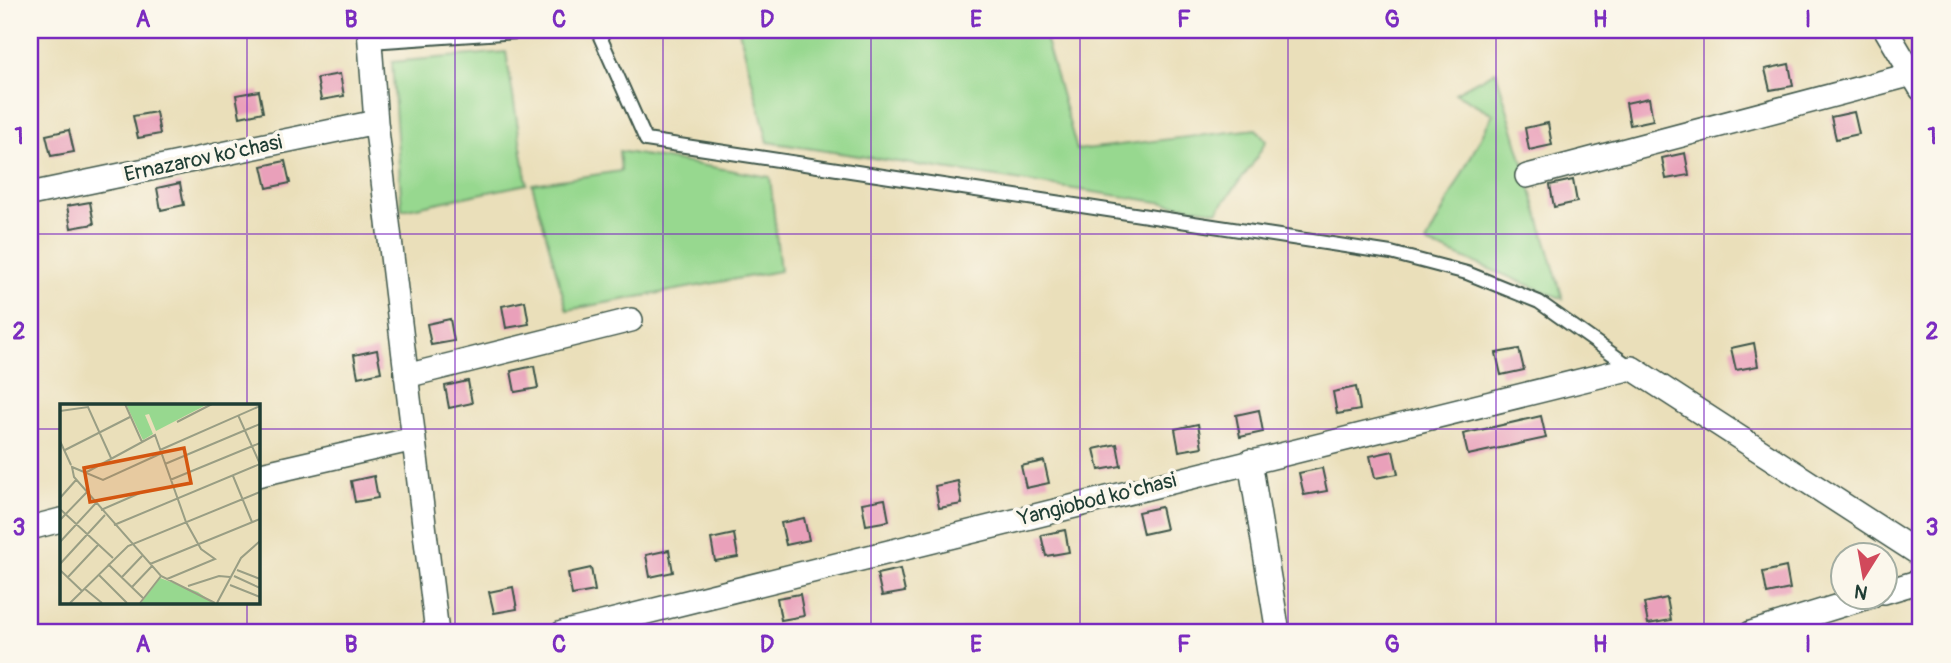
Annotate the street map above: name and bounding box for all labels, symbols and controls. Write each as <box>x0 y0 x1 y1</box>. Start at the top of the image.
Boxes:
text: A <box>136 5 151 34</box>
text: B <box>344 5 358 34</box>
text: C <box>552 5 566 34</box>
text: D <box>760 5 774 34</box>
text: E <box>970 5 982 34</box>
text: F <box>1177 5 1191 34</box>
text: G <box>1384 5 1400 34</box>
text: H <box>1593 5 1607 34</box>
text: I <box>1805 5 1811 34</box>
text: 1 <box>15 122 24 151</box>
text: 1 <box>1928 122 1937 151</box>
street label: Ernazarov ko'chasi <box>122 129 285 188</box>
text: 2 <box>13 317 26 346</box>
text: 2 <box>1926 317 1939 346</box>
inset map <box>60 404 259 604</box>
street label: Yangiobod ko'chasi <box>1014 467 1179 532</box>
text: 3 <box>13 513 25 542</box>
text: 3 <box>1926 513 1938 542</box>
north arrow <box>1828 540 1898 610</box>
text: N <box>1852 579 1870 605</box>
text: A <box>136 630 151 659</box>
text: B <box>344 630 358 659</box>
text: C <box>552 630 566 659</box>
text: D <box>760 630 774 659</box>
text: E <box>970 630 982 659</box>
text: F <box>1177 630 1191 659</box>
text: G <box>1384 630 1400 659</box>
text: H <box>1593 630 1607 659</box>
text: I <box>1805 630 1811 659</box>

